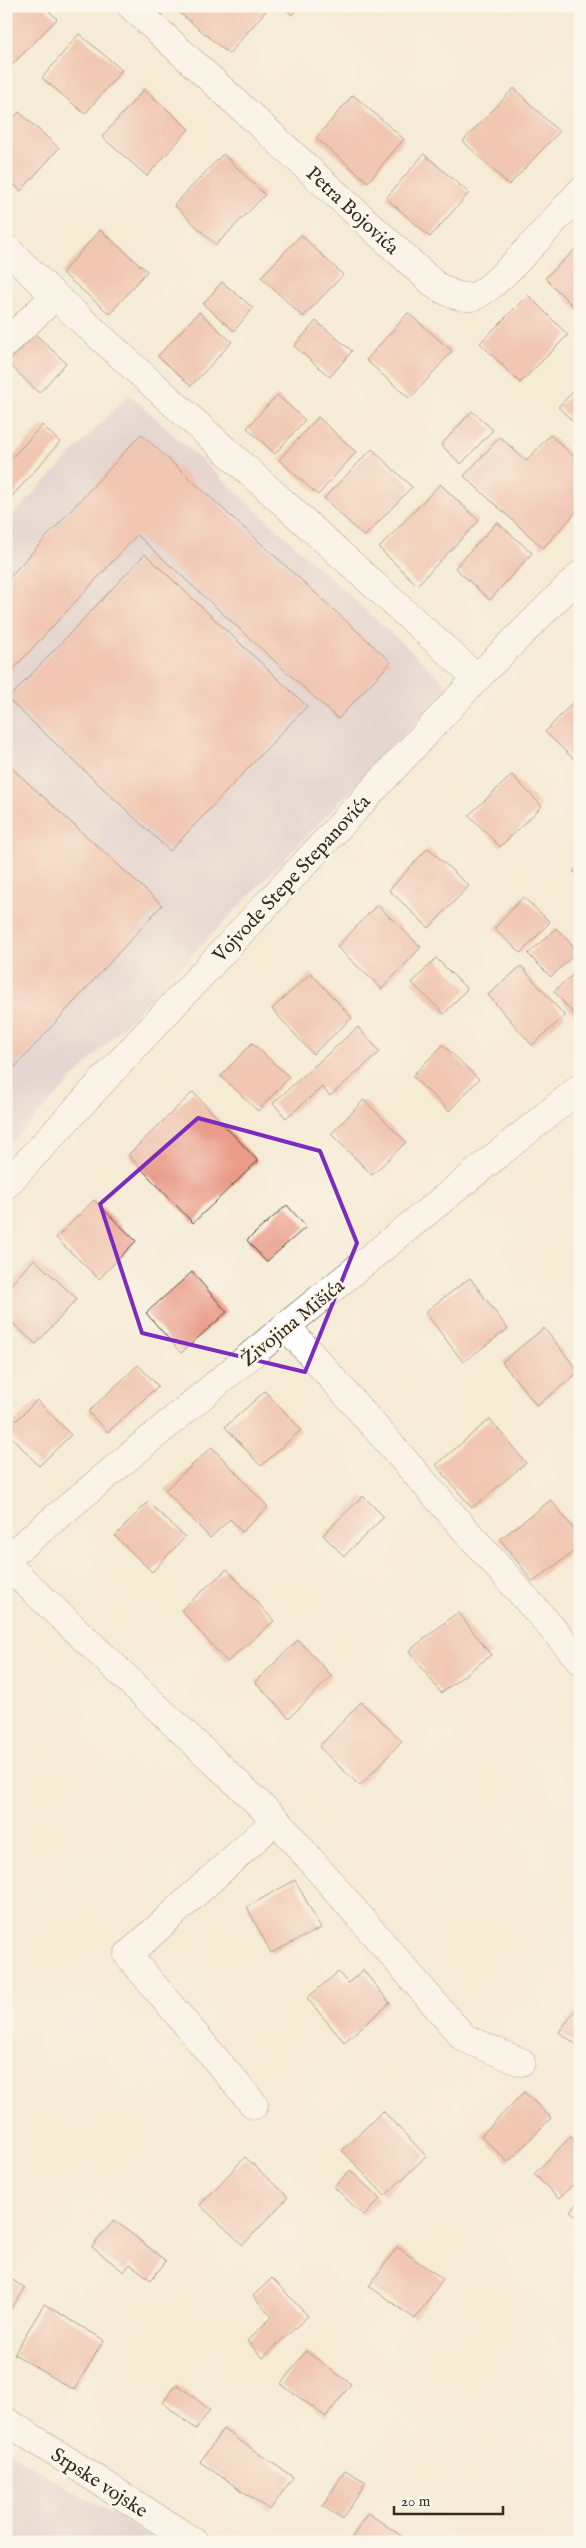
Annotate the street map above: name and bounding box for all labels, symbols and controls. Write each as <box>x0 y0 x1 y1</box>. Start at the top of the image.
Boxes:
street label: Petra Bojovića <box>300 162 404 261</box>
street label: Vojvode Stepe Stepanovića <box>207 790 377 969</box>
street label: Živojina Mišića <box>236 1274 350 1373</box>
street label: Srpske vojske <box>46 2443 152 2524</box>
scale bar <box>394 2483 502 2515</box>
text: 20 m <box>401 2492 431 2511</box>

